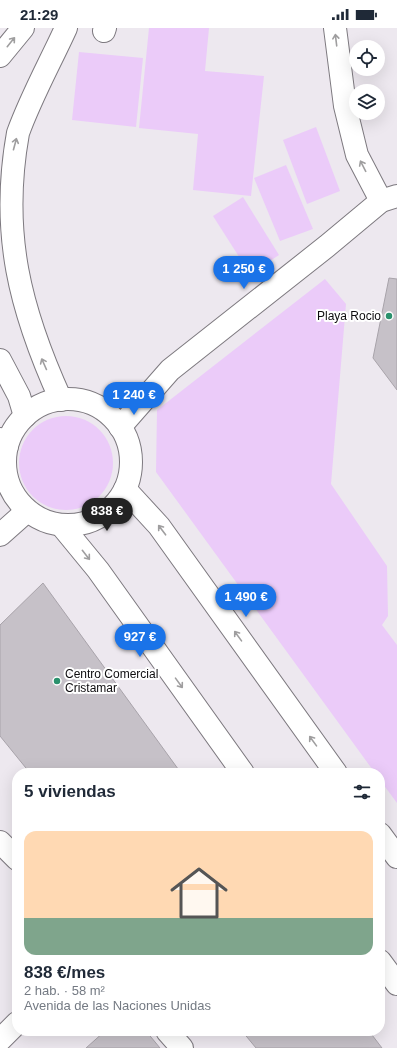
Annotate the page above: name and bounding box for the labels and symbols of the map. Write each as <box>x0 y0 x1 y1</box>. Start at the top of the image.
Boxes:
one-way arrow <box>332 34 340 47</box>
one-way arrow <box>7 37 16 48</box>
one-way arrow <box>12 138 19 151</box>
one-way arrow <box>359 160 366 172</box>
pin: 1 250 € <box>207 256 281 290</box>
place label: Playa Rocio <box>317 309 381 323</box>
marker: Playa Rocio <box>384 311 394 321</box>
one-way arrow <box>40 359 47 371</box>
pin: 1 240 € <box>97 382 171 416</box>
pin: 838 € <box>79 498 135 532</box>
one-way arrow <box>158 525 166 536</box>
one-way arrow <box>81 550 90 561</box>
pin: 1 490 € <box>209 584 283 618</box>
pin: 927 € <box>112 624 168 658</box>
one-way arrow <box>234 630 242 641</box>
place label: Centro Comercial Cristamar <box>65 667 158 695</box>
marker: Centro Comercial Cristamar <box>52 676 62 686</box>
one-way arrow <box>175 677 183 688</box>
one-way arrow <box>309 736 317 747</box>

